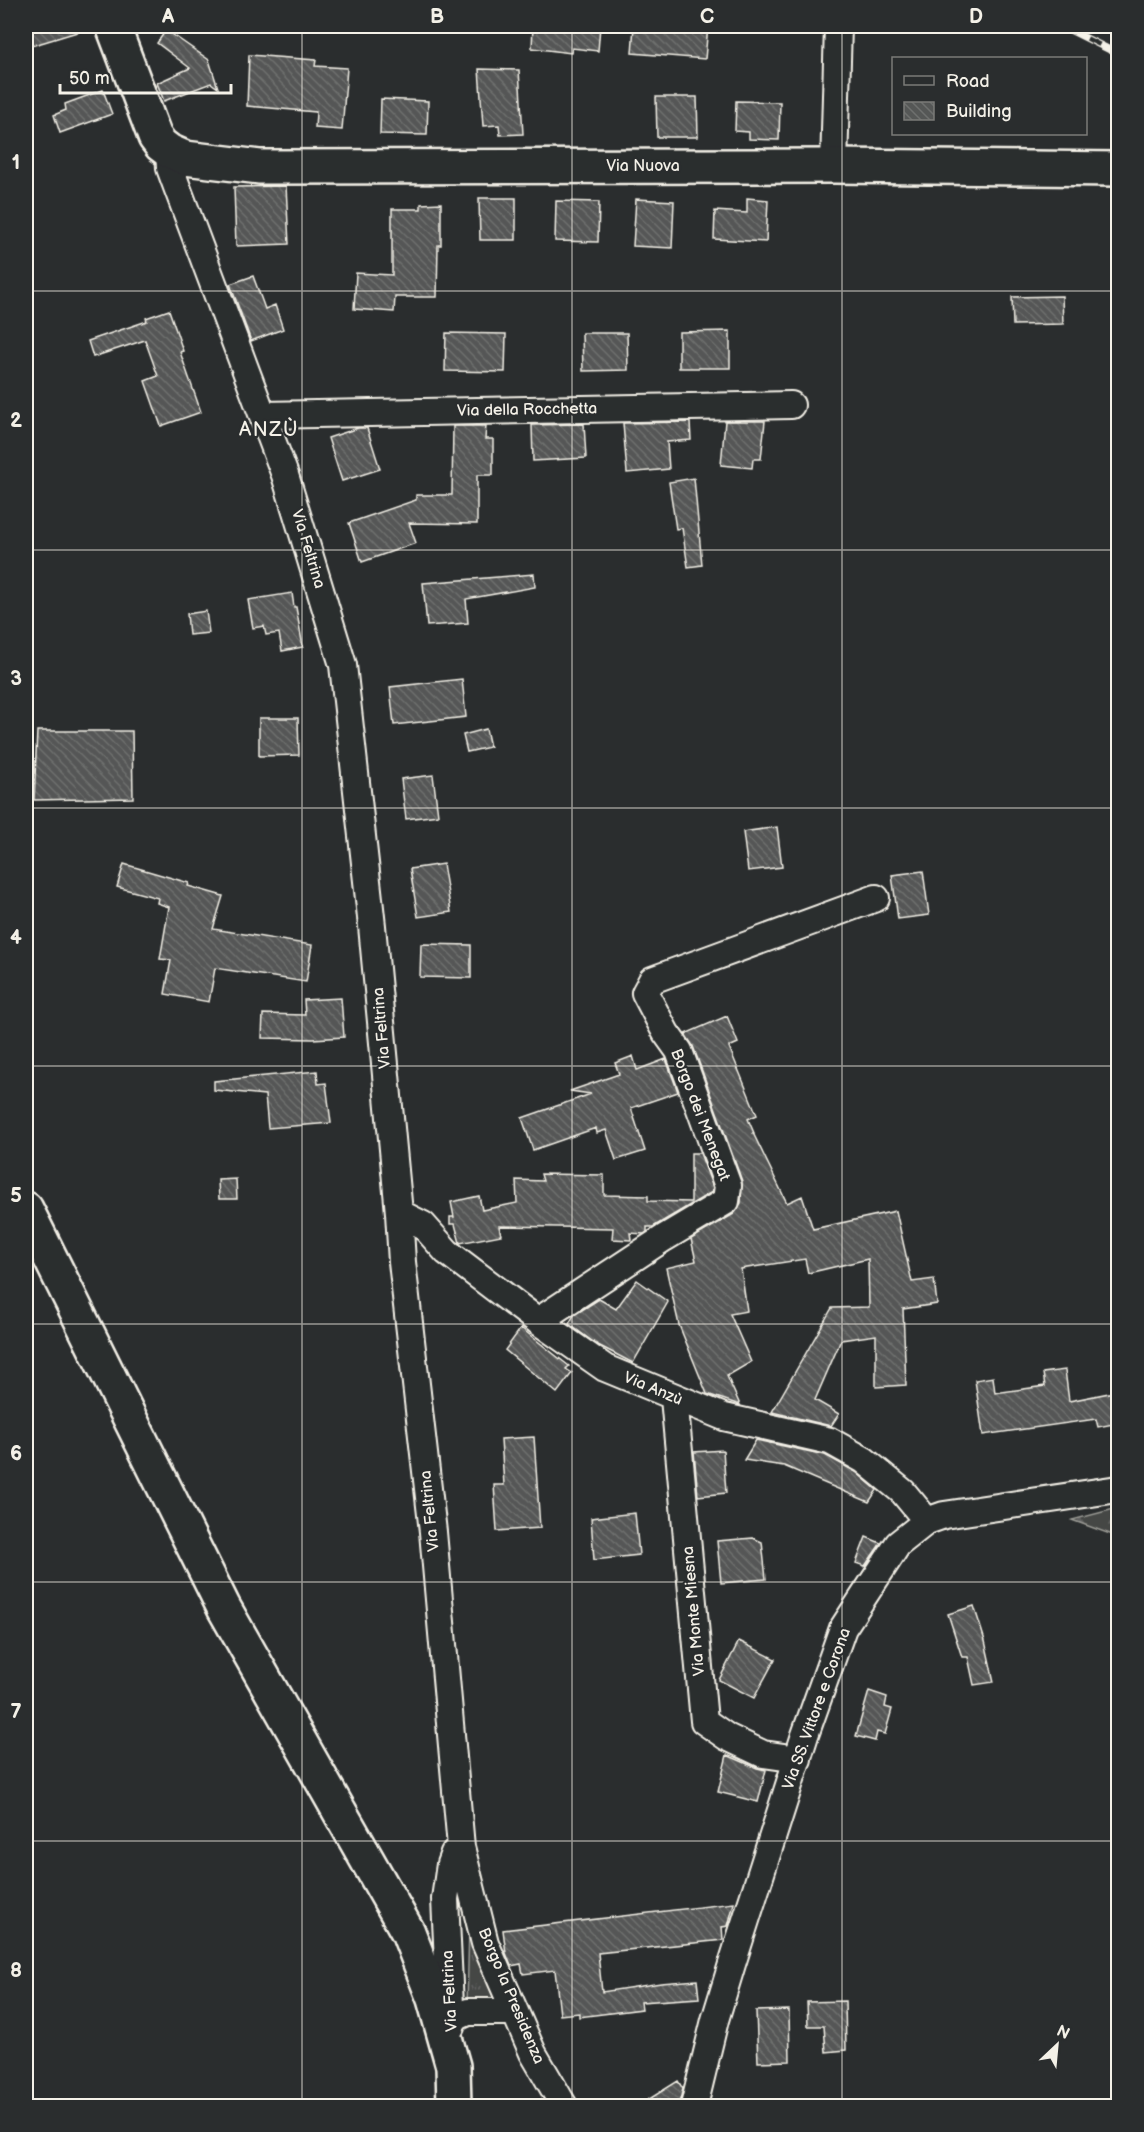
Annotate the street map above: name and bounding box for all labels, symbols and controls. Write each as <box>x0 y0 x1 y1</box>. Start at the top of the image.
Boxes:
text: A <box>161 5 175 29</box>
text: B <box>430 5 444 29</box>
text: C <box>700 5 714 29</box>
text: D <box>969 5 983 29</box>
scale bar <box>60 57 231 95</box>
legend <box>892 57 1087 135</box>
text: 50 m <box>69 68 110 89</box>
text: Road <box>946 71 990 92</box>
text: Building <box>946 101 1012 122</box>
text: 1 <box>12 151 20 175</box>
street label: Via Nuova <box>606 157 680 176</box>
street label: Via della Rocchetta <box>457 399 597 421</box>
text: 2 <box>10 409 22 433</box>
district label: ANZÙ <box>239 417 299 442</box>
street label: Via Feltrina <box>287 507 329 591</box>
text: 3 <box>10 667 22 691</box>
text: 4 <box>10 926 22 950</box>
street label: Via Feltrina <box>369 987 395 1069</box>
street label: Borgo dei Menegat <box>666 1046 734 1184</box>
text: 5 <box>10 1184 22 1208</box>
street label: Via Anzù <box>621 1368 685 1410</box>
text: 6 <box>10 1442 22 1466</box>
street label: Via Feltrina <box>416 1469 444 1553</box>
street label: Via Monte Miesna <box>679 1545 709 1677</box>
street label: Via SS. Vittore e Corona <box>779 1625 855 1793</box>
text: 7 <box>10 1700 22 1724</box>
street label: Borgo la Presidenza <box>474 1925 548 2067</box>
street label: Via Feltrina <box>438 1950 462 2032</box>
text: 8 <box>10 1959 22 1983</box>
north arrow <box>1027 2015 1087 2075</box>
text: N <box>1053 2022 1072 2044</box>

